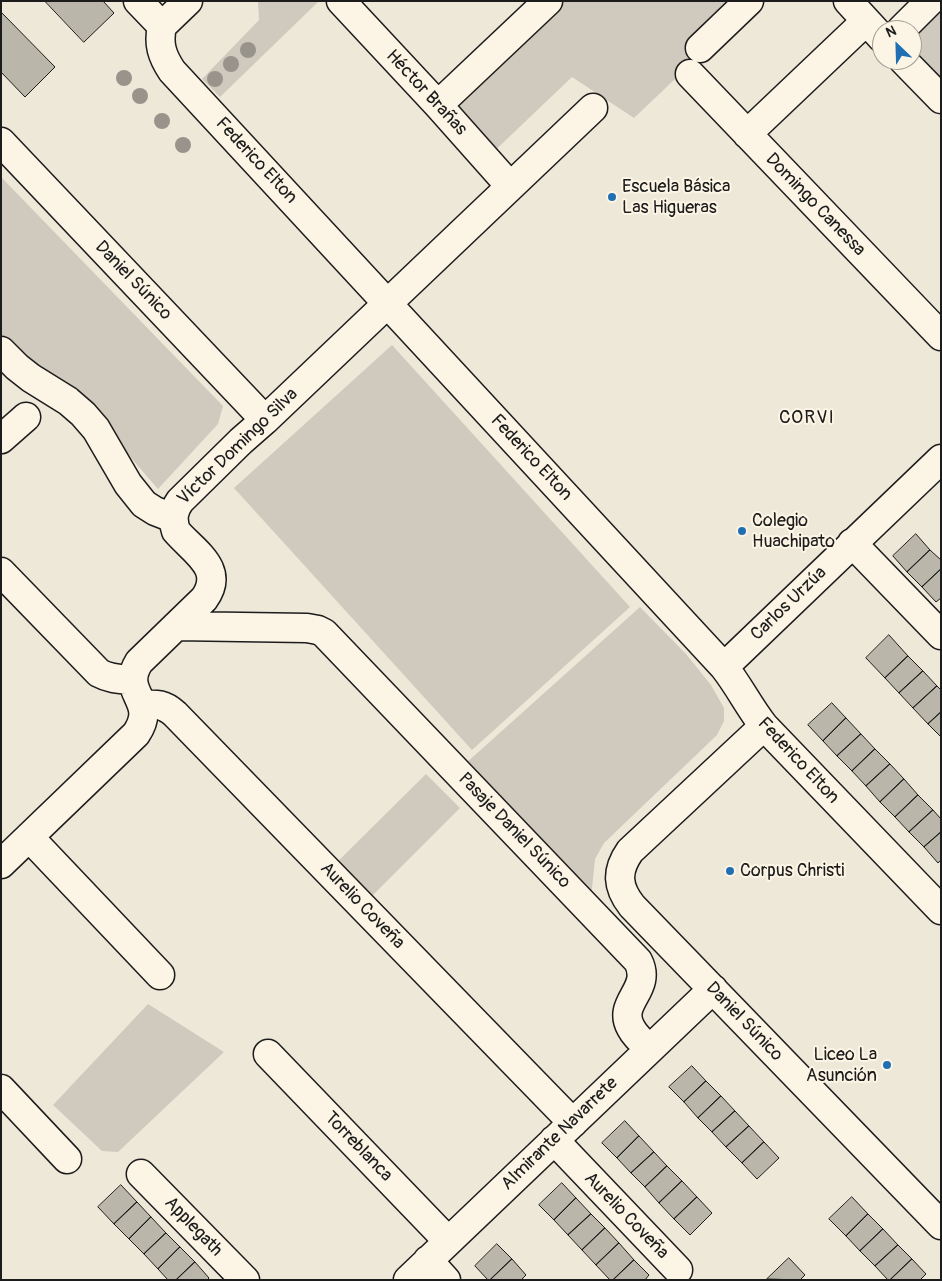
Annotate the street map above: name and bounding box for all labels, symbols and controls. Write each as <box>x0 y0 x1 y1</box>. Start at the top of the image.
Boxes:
north arrow <box>872 20 922 70</box>
text: N <box>883 22 899 41</box>
street label: Héctor Brañas <box>381 46 471 140</box>
street label: Federico Elton <box>211 113 301 209</box>
street label: Domingo Canessa <box>760 149 870 261</box>
place label: Escuela Básica Las Higueras <box>622 176 730 218</box>
marker: Escuela Básica Las Higueras <box>606 191 618 203</box>
street label: Daniel Súnico <box>90 237 176 325</box>
street label: Víctor Domingo Silva <box>173 384 303 510</box>
district label: CORVI <box>778 407 836 429</box>
street label: Federico Elton <box>486 410 576 506</box>
place label: Colegio Huachipato <box>752 510 835 552</box>
marker: Colegio Huachipato <box>736 525 748 537</box>
street label: Carlos Urzúa <box>747 562 831 646</box>
street label: Federico Elton <box>753 713 843 809</box>
street label: Pasaje Daniel Súnico <box>453 769 575 893</box>
street label: Aurelio Coveña <box>315 858 409 954</box>
place label: Corpus Christi <box>740 860 844 882</box>
marker: Corpus Christi <box>724 865 736 877</box>
street label: Daniel Súnico <box>701 978 787 1066</box>
place label: Liceo La Asunción <box>806 1044 877 1086</box>
marker: Liceo La Asunción <box>881 1059 893 1071</box>
street label: Almirante Navarrete <box>497 1073 623 1195</box>
street label: Torreblanca <box>319 1108 397 1186</box>
street label: Aurelio Coveña <box>579 1168 673 1264</box>
street label: Applegath <box>159 1193 227 1261</box>

